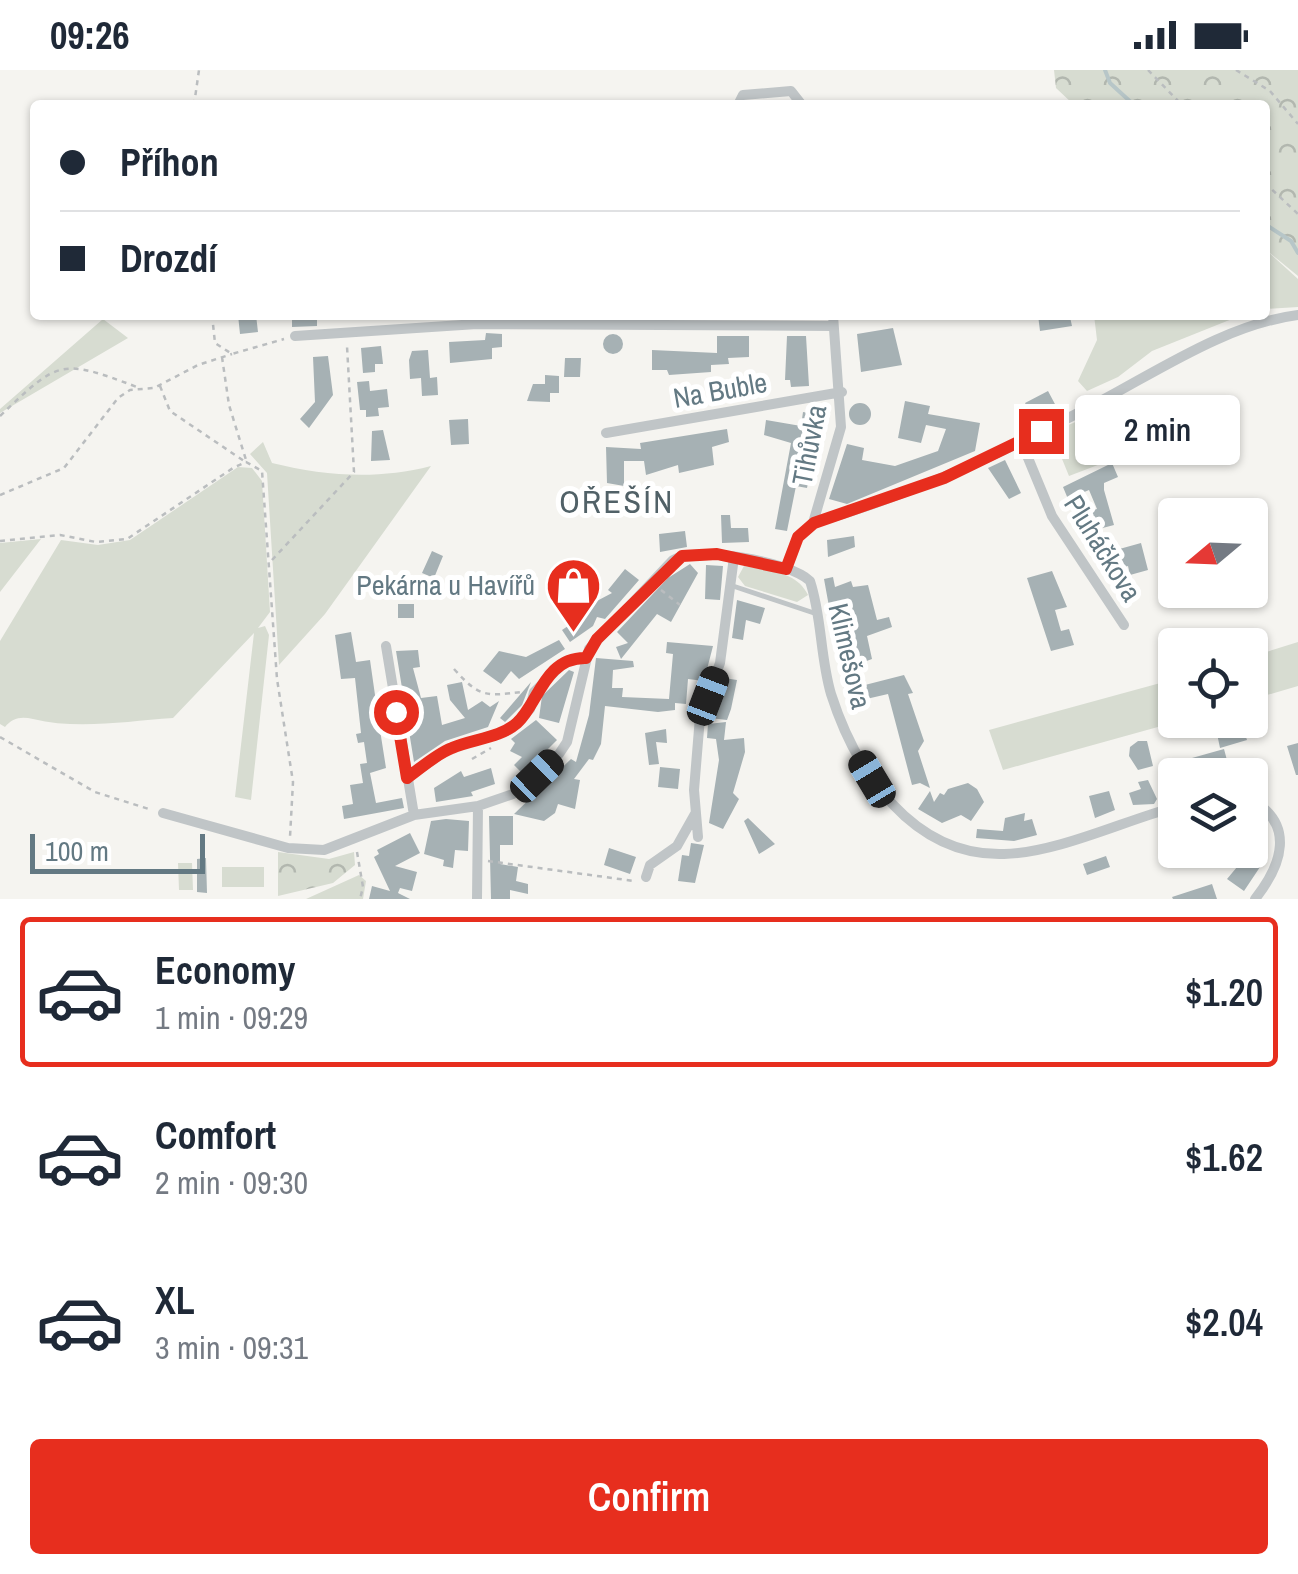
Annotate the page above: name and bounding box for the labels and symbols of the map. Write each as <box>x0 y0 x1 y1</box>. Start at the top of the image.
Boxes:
street label: Na Buble <box>670 363 770 417</box>
callout: 2 min <box>1076 396 1241 466</box>
street label: Tihůvka <box>783 401 835 488</box>
route end <box>1019 409 1064 454</box>
district label: OŘEŠÍN <box>559 480 675 523</box>
street label: Pluháčkova <box>1055 488 1151 609</box>
north arrow <box>1158 498 1268 608</box>
shop icon: Pekárna u Havířů <box>544 555 604 634</box>
place label: Pekárna u Havířů <box>356 566 535 604</box>
street label: Klimešova <box>819 600 881 713</box>
car <box>683 663 733 729</box>
route start <box>374 690 419 735</box>
car <box>505 744 569 808</box>
car <box>844 746 900 812</box>
scale bar <box>30 829 205 874</box>

